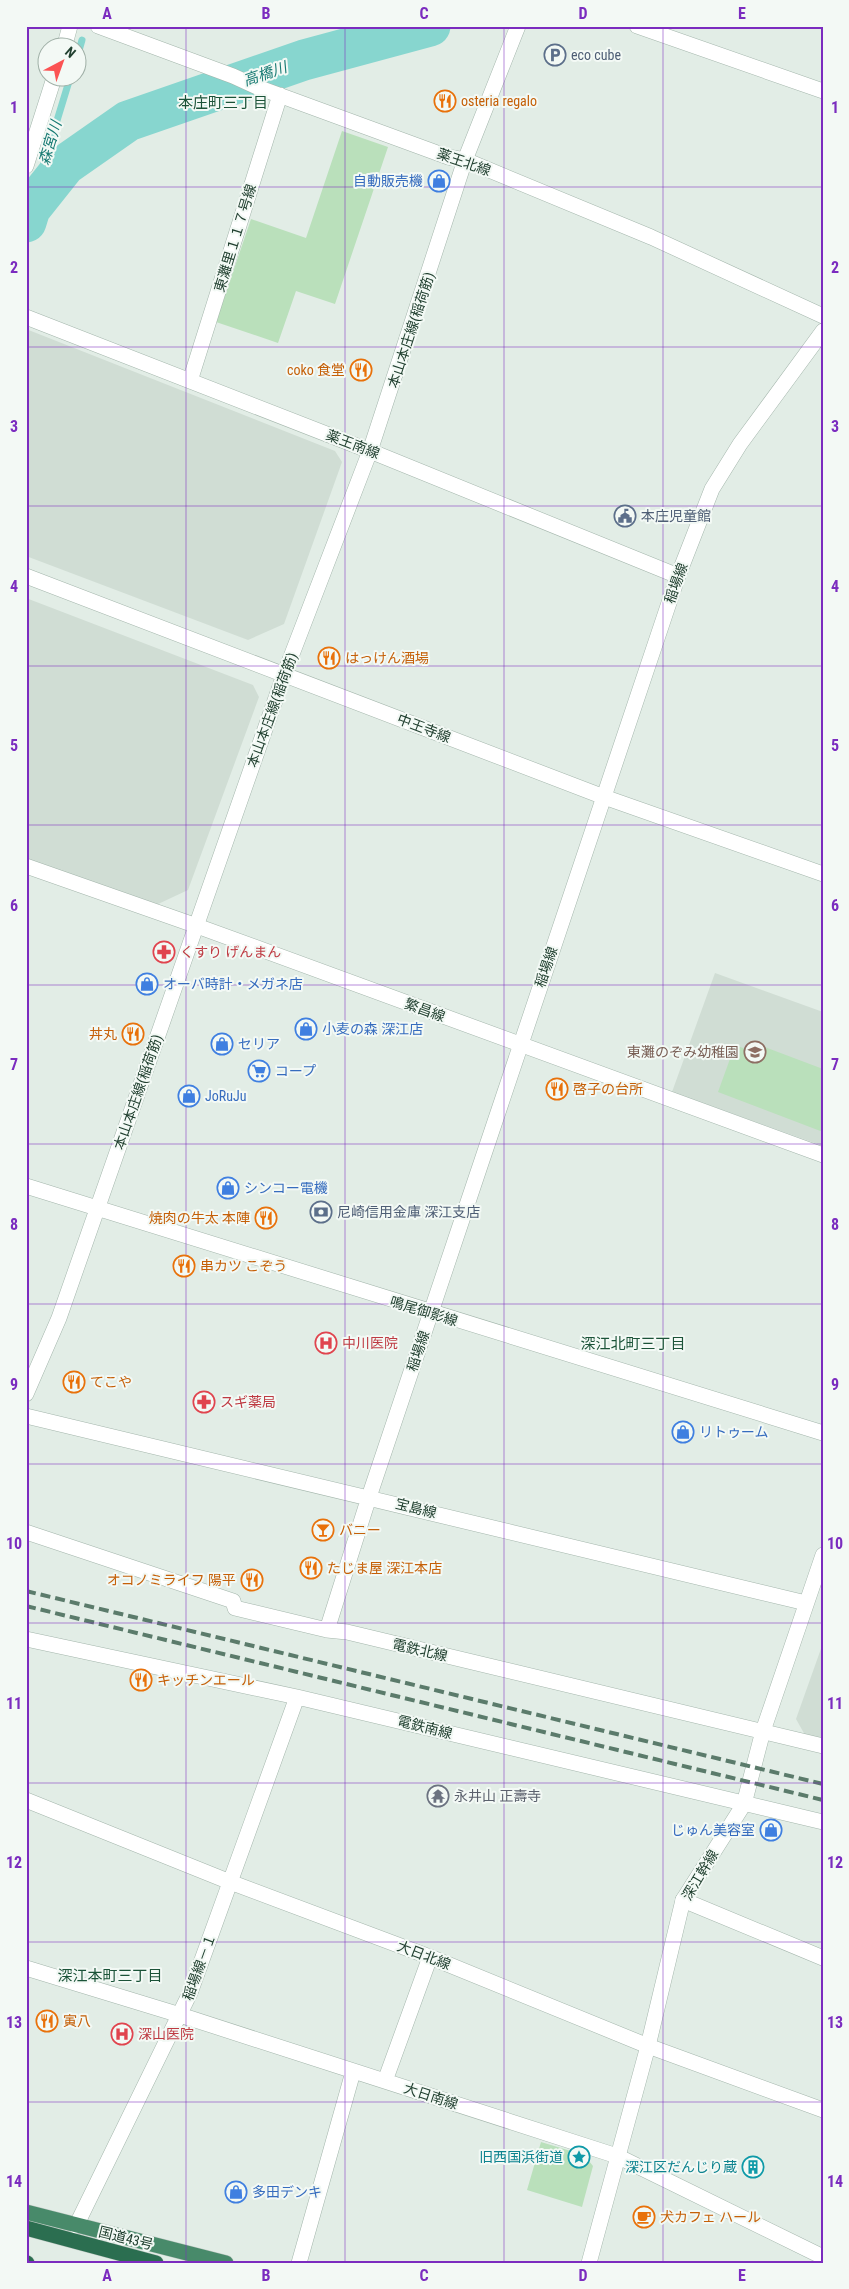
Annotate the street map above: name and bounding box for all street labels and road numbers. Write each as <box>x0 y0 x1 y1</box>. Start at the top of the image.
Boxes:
street label: 薬王北線 <box>435 145 493 179</box>
street label: 東灘里１１７号線 <box>211 182 259 294</box>
street label: 本山本庄線(稲荷筋) <box>385 270 438 390</box>
street label: 薬王南線 <box>324 426 382 462</box>
street label: 稲場線 <box>661 561 691 605</box>
street label: 本山本庄線(稲荷筋) <box>244 650 301 770</box>
street label: 中王寺線 <box>395 710 453 746</box>
street label: 稲場線 <box>532 945 560 989</box>
street label: 繁昌線 <box>403 995 447 1025</box>
street label: 本山本庄線(稲荷筋) <box>111 1032 166 1152</box>
street label: 鳴尾御影線 <box>388 1293 460 1329</box>
street label: 稲場線 <box>404 1329 432 1373</box>
street label: 宝島線 <box>394 1495 438 1521</box>
street label: 電鉄北線 <box>391 1636 449 1664</box>
street label: 電鉄南線 <box>396 1712 454 1742</box>
street label: 深江幹線 <box>679 1847 721 1903</box>
street label: 稲場線－１ <box>180 1931 218 2003</box>
street label: 大日北線 <box>395 1937 453 1973</box>
street label: 大日南線 <box>402 2080 460 2112</box>
street label: 国道43号 <box>97 2223 155 2253</box>

